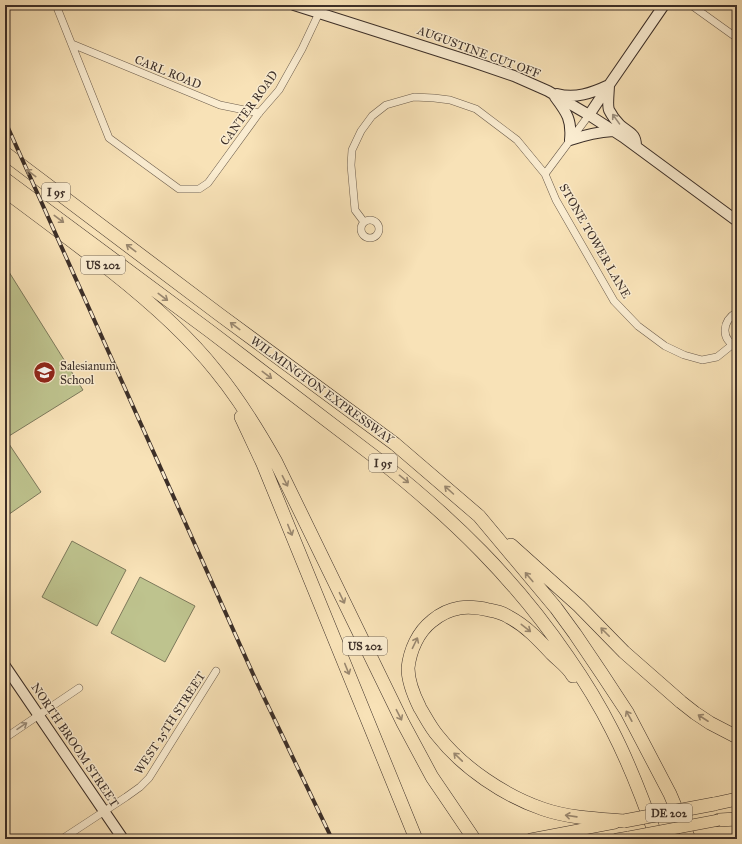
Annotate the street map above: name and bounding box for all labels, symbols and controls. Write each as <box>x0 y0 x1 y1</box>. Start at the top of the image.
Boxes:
street label: AUGUSTINE CUT OFF <box>415 23 543 81</box>
street label: CARL ROAD <box>133 52 203 92</box>
street label: CANTER ROAD <box>217 68 281 148</box>
one-way arrow <box>611 114 620 125</box>
one-way arrow <box>26 169 37 177</box>
street label: STONE TOWER LANE <box>557 181 634 301</box>
road number: I 95 <box>42 183 70 201</box>
one-way arrow <box>53 215 64 223</box>
one-way arrow <box>126 244 137 252</box>
road number: US 202 <box>81 256 125 274</box>
one-way arrow <box>158 293 169 301</box>
one-way arrow <box>230 322 241 330</box>
street label: WILMINGTON EXPRESSWAY <box>248 333 397 447</box>
place label: Salesianum School <box>60 359 116 387</box>
school or university icon: Salesianum School <box>31 360 57 386</box>
one-way arrow <box>262 371 273 379</box>
road number: I 95 <box>369 454 397 472</box>
one-way arrow <box>282 475 289 487</box>
one-way arrow <box>398 475 409 484</box>
one-way arrow <box>445 486 455 495</box>
one-way arrow <box>287 524 294 536</box>
one-way arrow <box>524 571 533 582</box>
one-way arrow <box>339 592 346 604</box>
one-way arrow <box>520 624 531 633</box>
one-way arrow <box>600 627 610 637</box>
road number: US 202 <box>343 637 387 655</box>
one-way arrow <box>412 637 419 649</box>
one-way arrow <box>343 662 351 674</box>
street label: WEST 25TH STREET <box>132 669 208 777</box>
street label: NORTH BROOM STREET <box>28 680 122 810</box>
one-way arrow <box>395 709 403 721</box>
one-way arrow <box>624 710 632 722</box>
one-way arrow <box>697 714 708 722</box>
one-way arrow <box>16 722 27 730</box>
one-way arrow <box>453 752 463 761</box>
road number: DE 202 <box>646 804 692 822</box>
one-way arrow <box>565 812 578 820</box>

